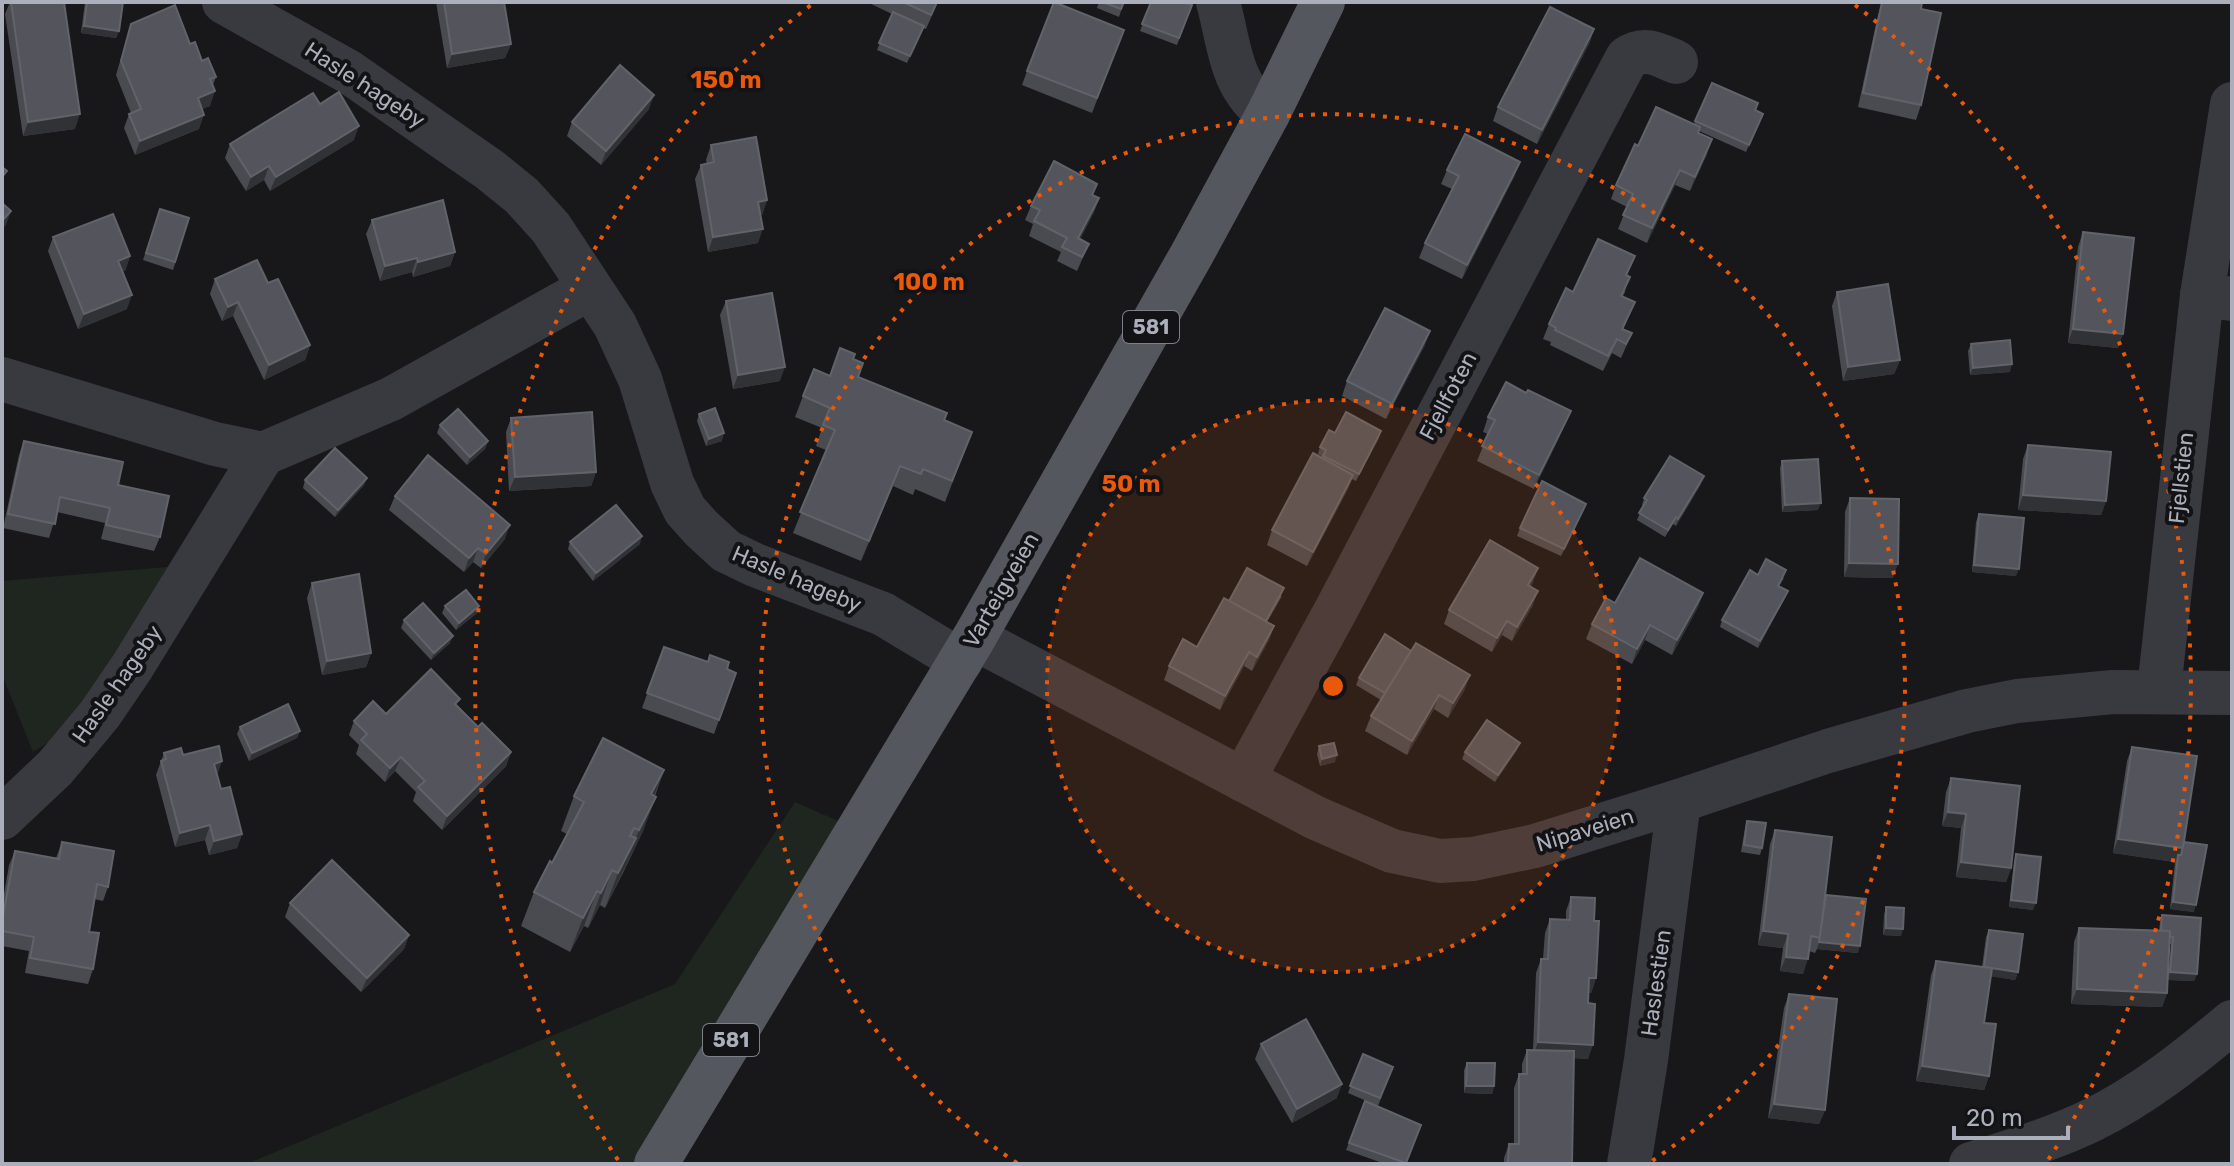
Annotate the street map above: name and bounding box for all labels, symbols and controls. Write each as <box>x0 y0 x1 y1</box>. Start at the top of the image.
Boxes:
street label: Hasle hageby <box>300 36 430 134</box>
text: 150 m <box>691 66 761 94</box>
text: 100 m <box>893 268 965 296</box>
road number: 581 <box>1123 311 1179 343</box>
street label: Fjellfoten <box>1413 347 1483 445</box>
street label: Fjellstien <box>2163 431 2199 525</box>
text: 50 m <box>1102 470 1160 498</box>
street label: Varteigveien <box>957 528 1045 652</box>
street label: Hasle hageby <box>728 540 866 618</box>
street label: Hasle hageby <box>66 620 168 748</box>
centre of rings <box>1319 672 1347 700</box>
street label: Nipaveien <box>1533 802 1637 858</box>
street label: Haslestien <box>1635 928 1677 1038</box>
road number: 581 <box>703 1024 759 1056</box>
scale bar <box>1954 1090 2068 1140</box>
text: 20 m <box>1966 1104 2023 1132</box>

